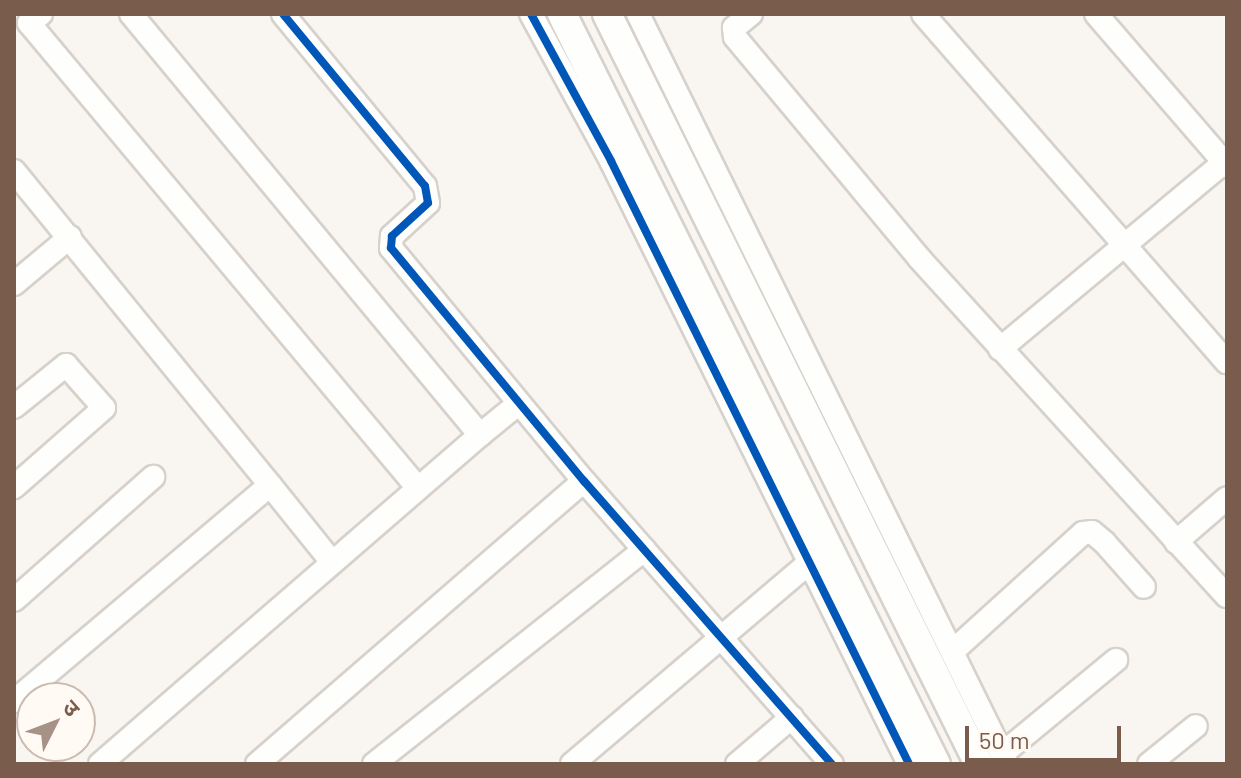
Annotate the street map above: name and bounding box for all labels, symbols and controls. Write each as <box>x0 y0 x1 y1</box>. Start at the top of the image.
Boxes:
north arrow <box>16 682 96 762</box>
text: उ <box>58 694 86 721</box>
scale bar <box>969 710 1125 760</box>
text: 50 m <box>979 725 1030 754</box>

